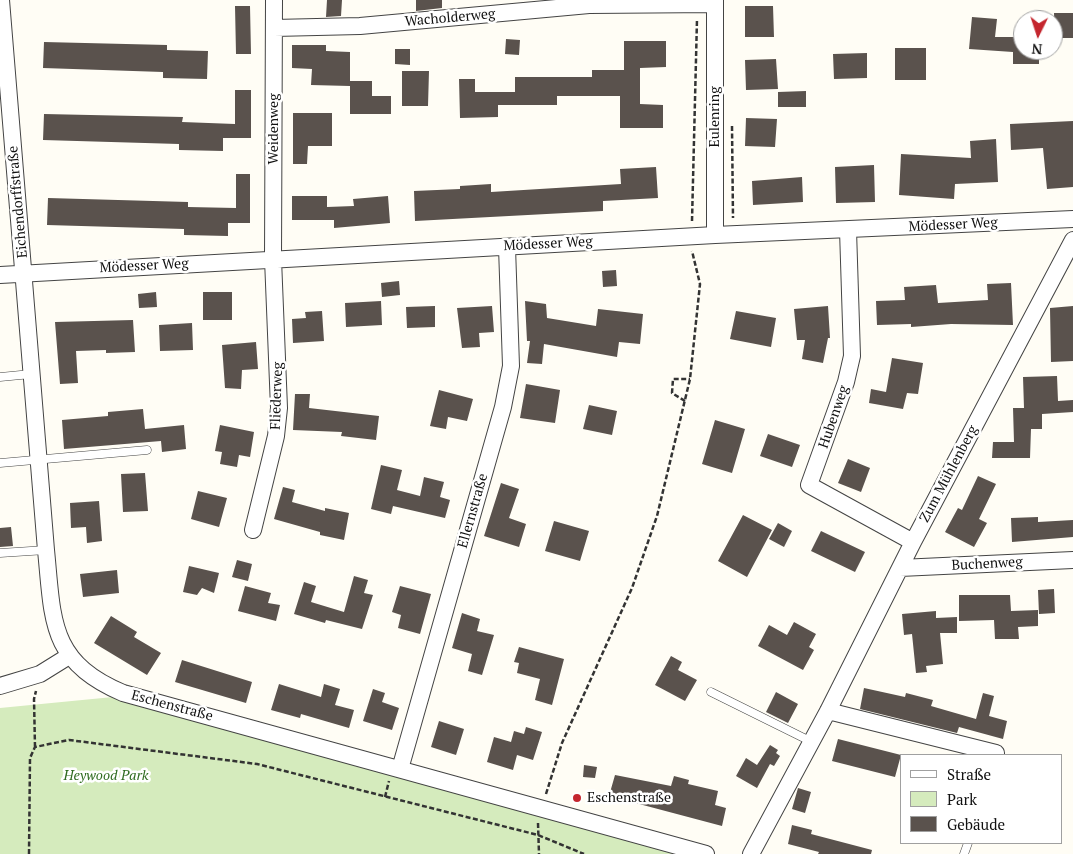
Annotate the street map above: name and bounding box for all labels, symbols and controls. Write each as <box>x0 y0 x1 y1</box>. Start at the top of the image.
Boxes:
street label: Wacholderweg <box>404 6 496 30</box>
north arrow <box>1013 10 1063 60</box>
text: N <box>1031 40 1043 59</box>
street label: Eulenring <box>707 86 723 148</box>
street label: Weidenweg <box>266 94 282 164</box>
street label: Eichendorffstraße <box>5 145 31 259</box>
street label: Mödesser Weg <box>908 214 998 236</box>
street label: Mödesser Weg <box>503 233 593 255</box>
street label: Mödesser Weg <box>99 255 189 277</box>
street label: Fliederweg <box>267 362 287 430</box>
street label: Hubenweg <box>815 383 853 451</box>
street label: Zum Mühlenberg <box>916 423 982 525</box>
street label: Ellernstraße <box>454 472 492 550</box>
street label: Buchenweg <box>951 554 1023 574</box>
street label: Eschenstraße <box>129 687 215 725</box>
legend <box>900 754 1063 844</box>
text: Straße <box>947 764 991 784</box>
park label: Heywood Park <box>63 768 149 784</box>
text: Park <box>947 789 977 809</box>
place label: Eschenstraße <box>587 790 671 806</box>
marker: Eschenstraße <box>571 792 583 804</box>
text: Gebäude <box>947 814 1005 834</box>

